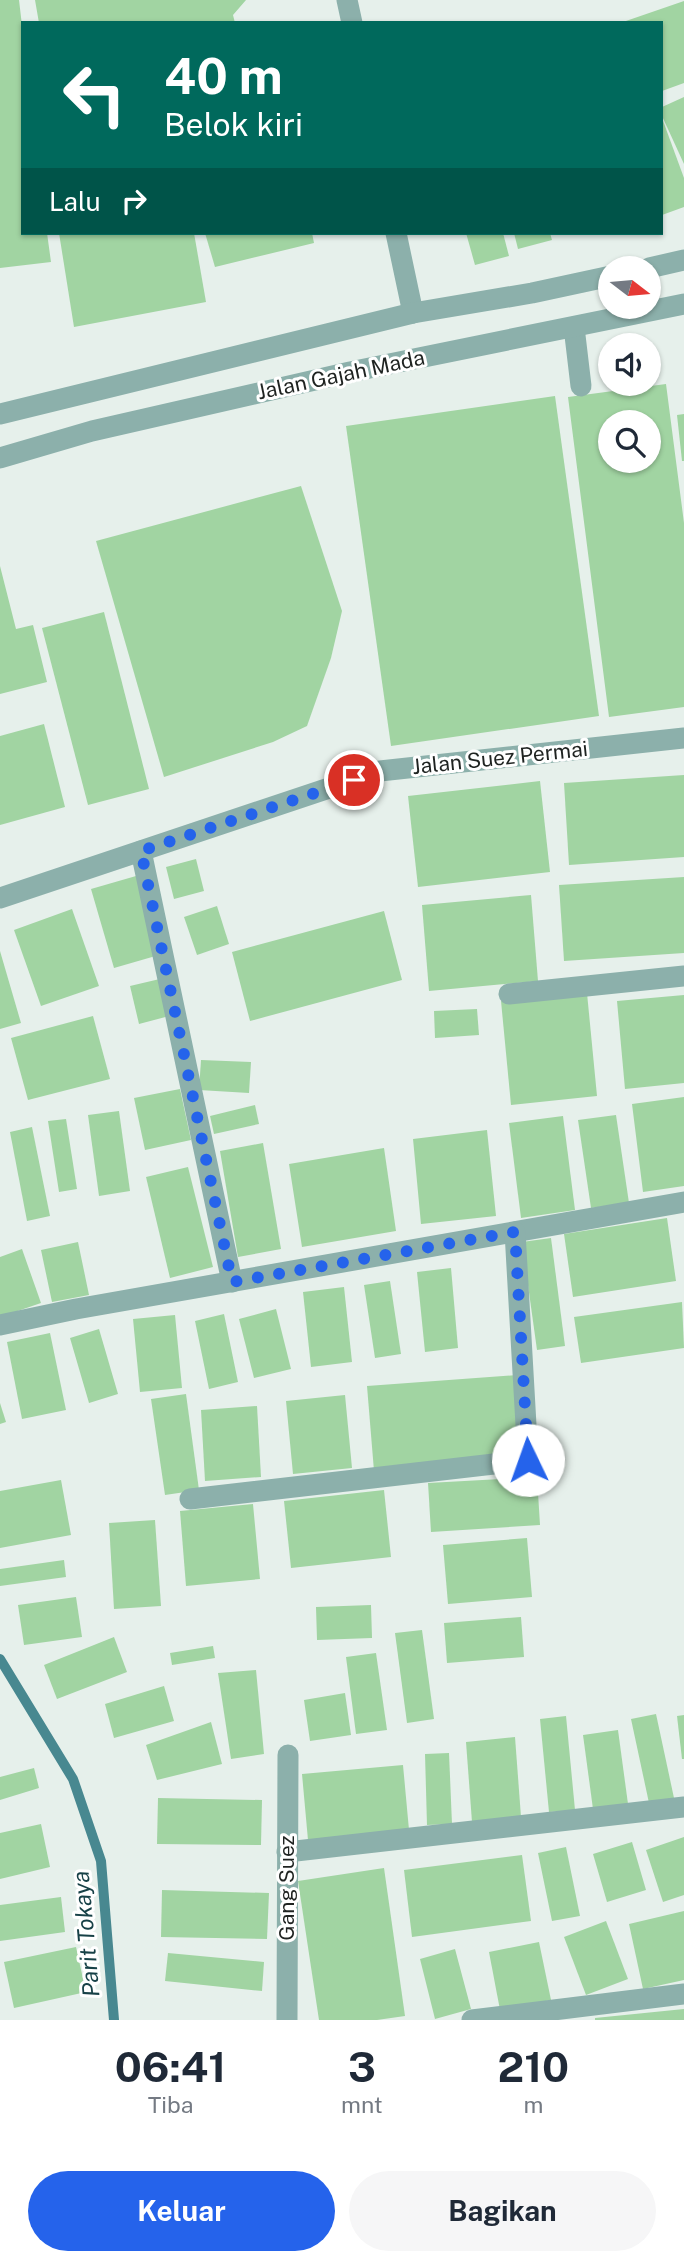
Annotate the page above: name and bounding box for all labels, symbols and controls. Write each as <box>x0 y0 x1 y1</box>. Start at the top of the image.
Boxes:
text: 40 m <box>164 47 283 105</box>
icon: left <box>49 49 140 140</box>
text: Belok kiri <box>164 106 303 143</box>
icon: right <box>115 182 153 220</box>
text: Lalu <box>49 186 101 217</box>
north arrow <box>598 256 662 318</box>
map controls <box>598 256 661 473</box>
button: sound <box>598 333 661 396</box>
street label: Jalan Gajah Mada <box>255 345 427 404</box>
button: search <box>598 410 661 473</box>
street label: Jalan Suez Permai <box>411 736 589 779</box>
pin <box>324 750 384 810</box>
icon: arrive <box>335 761 373 799</box>
position arrow <box>491 1423 565 1497</box>
street label: Gang Suez <box>274 1835 299 1941</box>
water label: Parit Tokaya <box>67 1870 104 1998</box>
text: 06:41 <box>115 2042 226 2091</box>
text: 3 <box>348 2042 376 2091</box>
text: 210 <box>497 2042 569 2091</box>
text: Tiba <box>148 2091 193 2118</box>
text: mnt <box>341 2091 383 2118</box>
text: m <box>523 2091 543 2118</box>
button: Keluar <box>28 2171 335 2251</box>
button: Bagikan <box>349 2171 656 2251</box>

